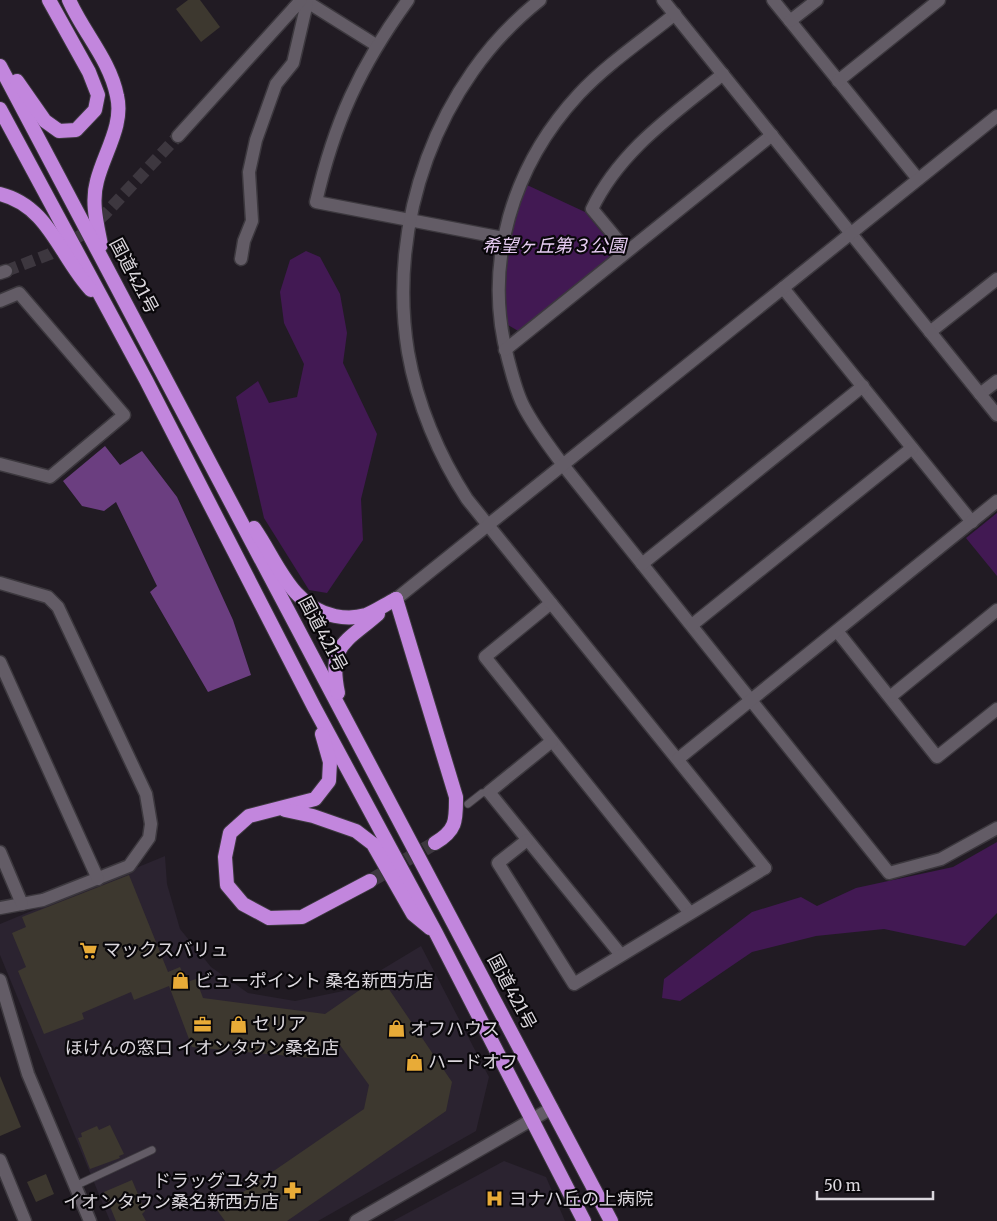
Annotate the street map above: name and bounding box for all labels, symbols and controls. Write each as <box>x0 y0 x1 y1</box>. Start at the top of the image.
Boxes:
street label: 国道421号 <box>105 234 164 318</box>
park label: 希望ヶ丘第３公園 <box>482 234 629 257</box>
street label: 国道421号 <box>294 592 353 676</box>
place label: マックスバリュ <box>103 938 228 961</box>
supermarket icon: マックスバリュ <box>79 940 99 960</box>
street label: 国道421号 <box>483 950 542 1034</box>
place label: ビューポイント 桑名新西方店 <box>195 969 433 992</box>
shop icon: ビューポイント 桑名新西方店 <box>171 971 191 991</box>
place label: セリア <box>252 1012 306 1035</box>
shop icon: セリア <box>228 1014 248 1034</box>
office icon: ほけんの窓口 イオンタウン桑名店 <box>192 1015 212 1035</box>
place label: オフハウス <box>410 1017 500 1040</box>
shop icon: オフハウス <box>386 1019 406 1039</box>
place label: ほけんの窓口 イオンタウン桑名店 <box>65 1036 339 1059</box>
place label: ハードオフ <box>428 1050 518 1073</box>
shop icon: ハードオフ <box>404 1052 424 1072</box>
scale bar <box>817 1168 933 1200</box>
place label: ドラッグユタカ イオンタウン桑名新西方店 <box>63 1169 279 1213</box>
text: 50 m <box>824 1176 861 1195</box>
pharmacy icon: ドラッグユタカ イオンタウン桑名新西方店 <box>283 1181 303 1201</box>
place label: ヨナハ丘の上病院 <box>509 1187 653 1210</box>
hospital icon: ヨナハ丘の上病院 <box>485 1189 505 1209</box>

